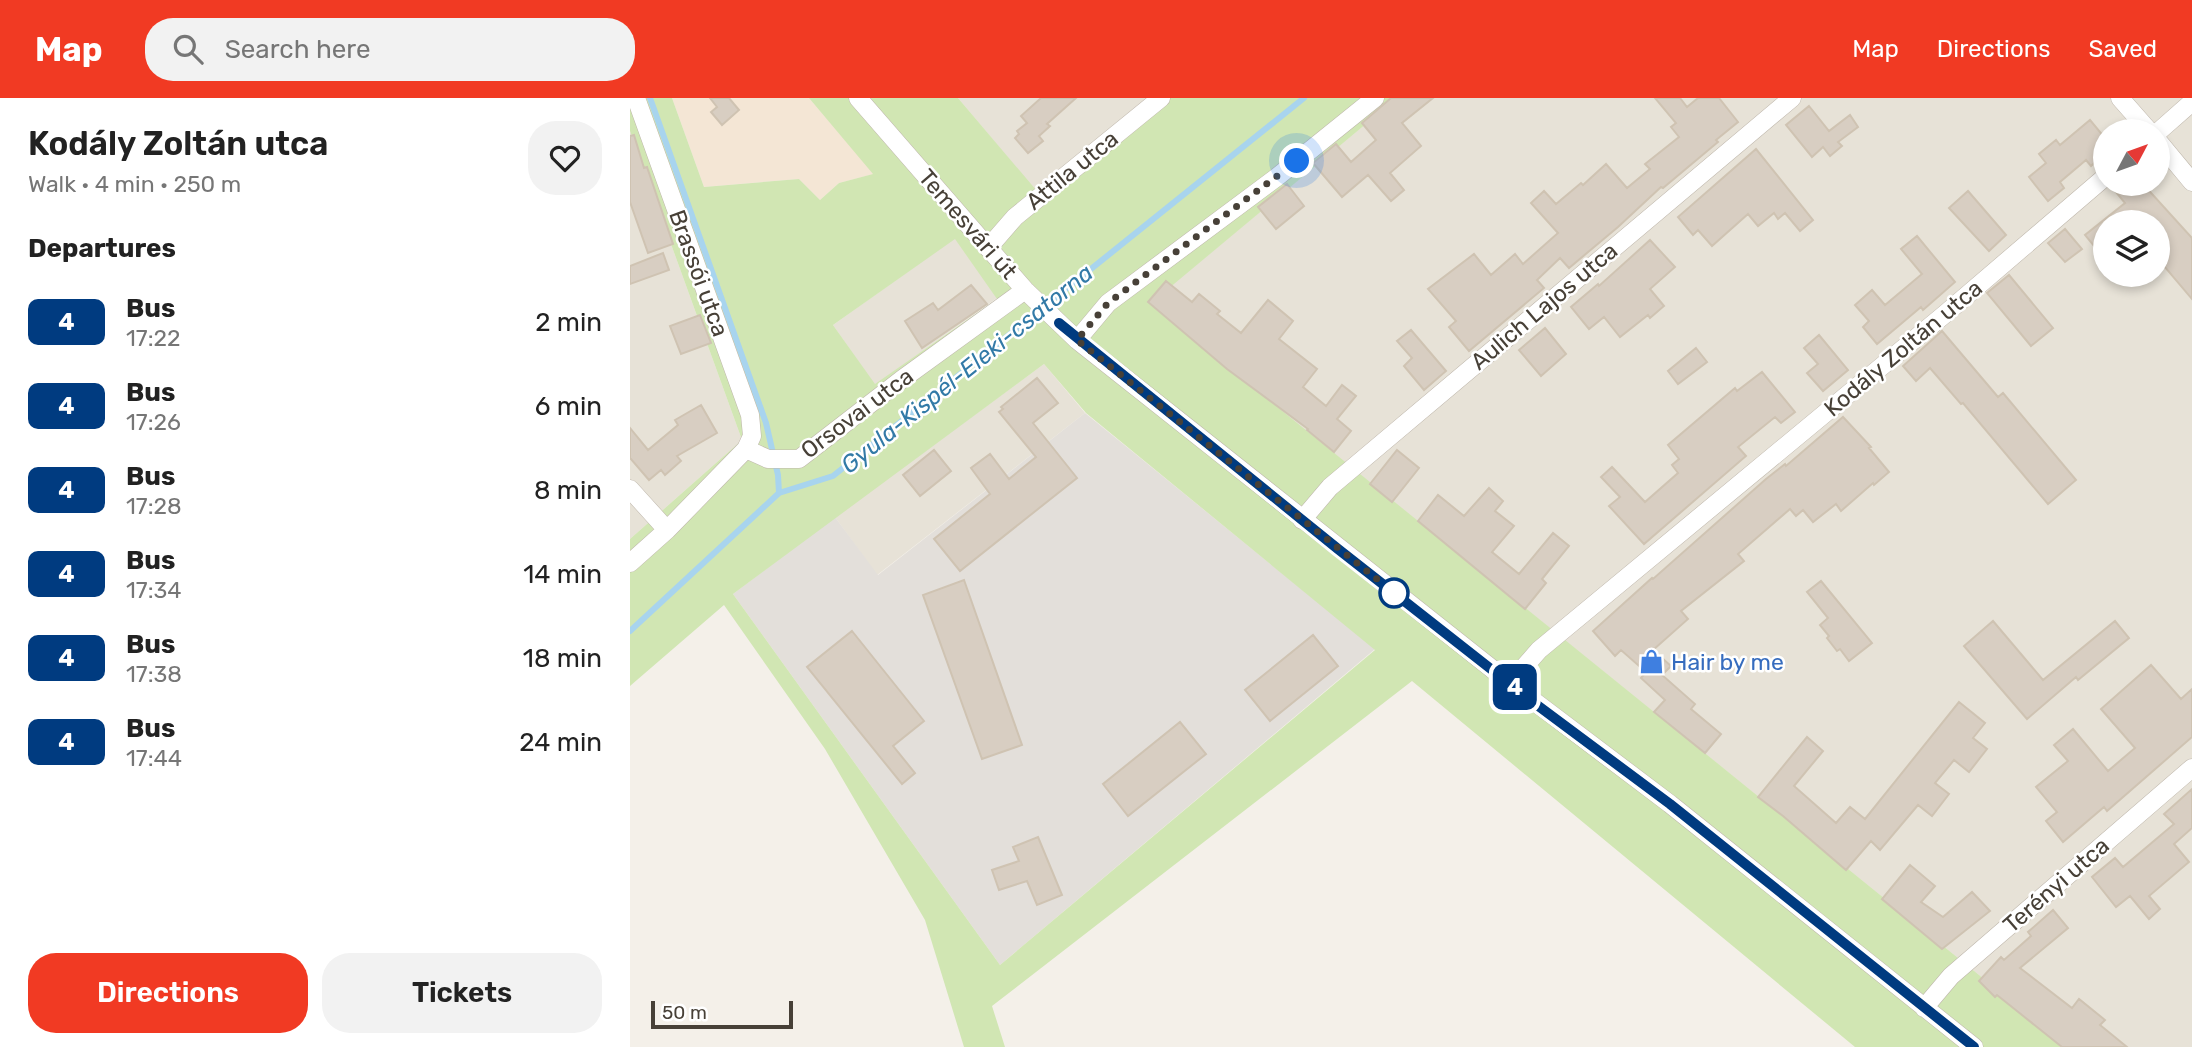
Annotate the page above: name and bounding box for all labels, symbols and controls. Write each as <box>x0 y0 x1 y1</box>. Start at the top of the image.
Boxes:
search box <box>145 18 635 81</box>
text: Map <box>35 30 103 69</box>
icon: search <box>169 30 207 68</box>
text: Search here <box>225 34 370 65</box>
text: Map <box>1852 35 1899 63</box>
text: Directions <box>1937 35 2050 63</box>
text: Saved <box>2088 35 2157 63</box>
north arrow <box>2093 119 2170 196</box>
map controls <box>2093 119 2170 287</box>
button: heart <box>528 121 602 195</box>
text: Kodály Zoltán utca <box>28 124 328 163</box>
street label: Attila utca <box>1020 124 1124 216</box>
your location <box>1279 143 1314 178</box>
street label: Temesvári út <box>913 163 1023 285</box>
text: Walk · 4 min · 250 m <box>28 170 241 198</box>
street label: Brassói utca <box>663 206 735 340</box>
button: layers <box>2093 210 2170 287</box>
text: Departures <box>28 233 176 264</box>
street label: Aulich Lajos utca <box>1465 236 1623 376</box>
water label: Gyula-Kispél-Eleki-csatorna <box>835 259 1099 479</box>
street label: Kodály Zoltán utca <box>1818 274 1988 422</box>
text: Bus <box>126 293 175 324</box>
text: 2 min <box>535 307 602 338</box>
text: 4 <box>58 308 75 336</box>
text: 17:22 <box>126 324 181 352</box>
street label: Orsovai utca <box>795 362 919 464</box>
text: Bus <box>126 377 175 408</box>
text: 6 min <box>535 391 602 422</box>
text: 4 <box>58 392 75 420</box>
text: 17:26 <box>126 408 181 436</box>
text: Bus <box>126 461 175 492</box>
text: 8 min <box>534 475 602 506</box>
text: 4 <box>58 476 75 504</box>
text: 17:28 <box>126 492 182 520</box>
text: Bus <box>126 545 175 576</box>
text: 14 min <box>523 559 602 590</box>
text: 4 <box>58 560 75 588</box>
text: 17:34 <box>126 576 182 604</box>
unlabelled marker <box>1379 578 1409 608</box>
text: Bus <box>126 629 175 660</box>
text: 18 min <box>523 643 602 674</box>
text: 4 <box>58 644 75 672</box>
shop icon: Hair by me <box>1637 648 1665 676</box>
place label: Hair by me <box>1671 648 1784 676</box>
text: 17:38 <box>126 660 182 688</box>
line badge: 4 <box>1492 664 1538 710</box>
text: 4 <box>1507 673 1523 701</box>
text: Bus <box>126 713 175 744</box>
text: 24 min <box>519 727 602 758</box>
text: 4 <box>58 728 75 756</box>
text: 17:44 <box>126 744 182 772</box>
street label: Terényi utca <box>1997 831 2115 939</box>
button: Directions <box>28 953 308 1033</box>
button: Tickets <box>322 953 602 1033</box>
scale bar <box>651 998 793 1030</box>
text: 50 m <box>662 1001 707 1024</box>

